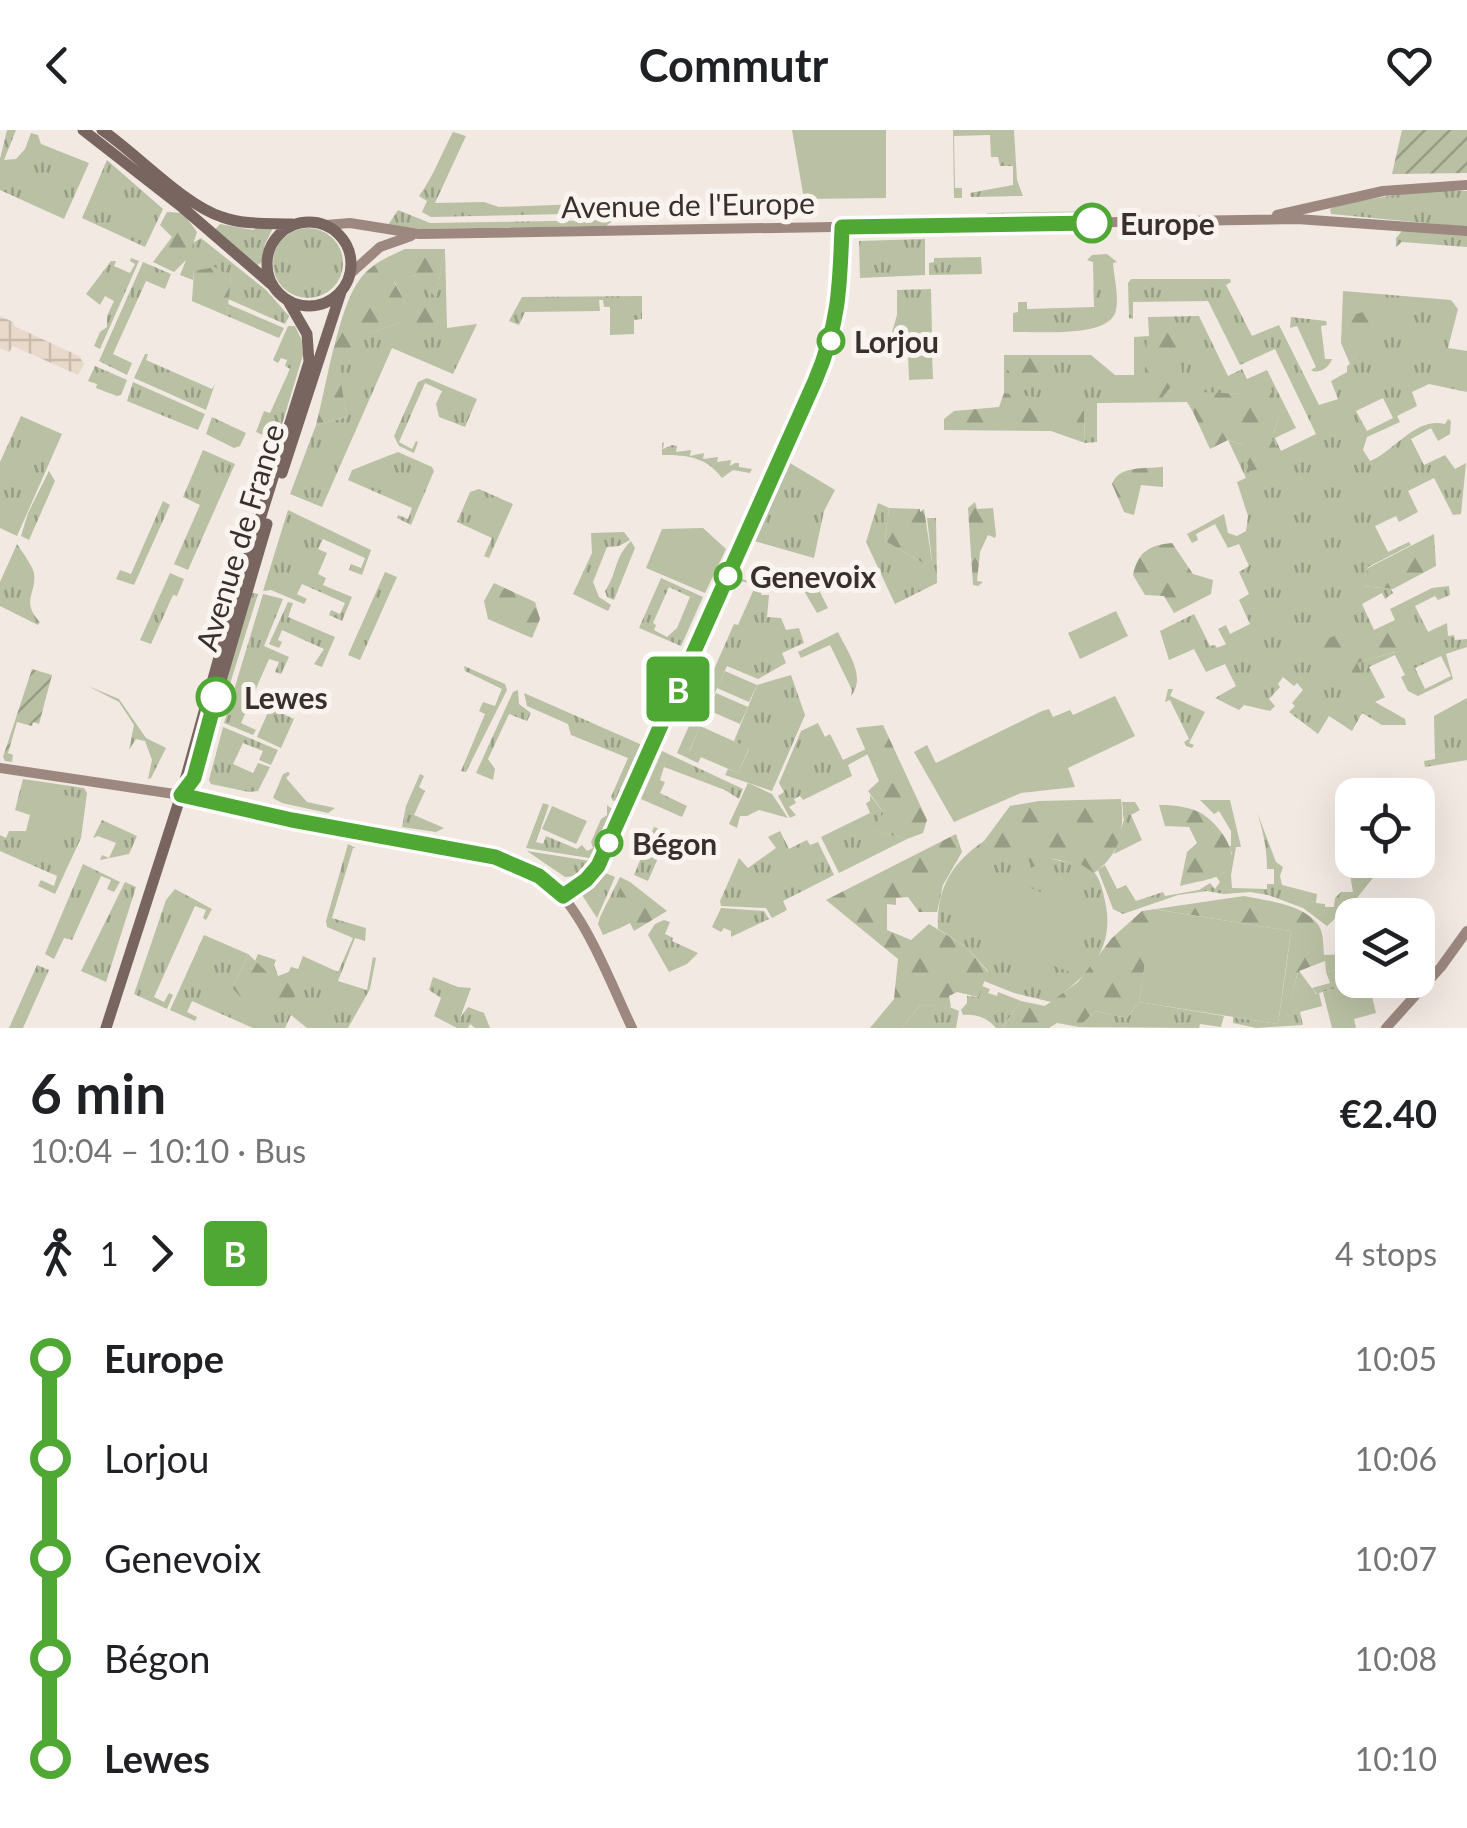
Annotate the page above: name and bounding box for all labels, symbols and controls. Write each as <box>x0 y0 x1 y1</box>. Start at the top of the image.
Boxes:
icon: back <box>30 38 85 93</box>
text: Commutr <box>639 38 828 92</box>
icon: heart <box>1382 38 1437 93</box>
street label: Avenue de l'Europe <box>561 184 815 224</box>
marker: Europe <box>1073 204 1111 242</box>
place label: Europe <box>1120 205 1215 241</box>
place label: Lorjou <box>854 323 939 359</box>
marker: Lorjou <box>818 328 844 354</box>
street label: Avenue de France <box>187 419 291 655</box>
place label: Genevoix <box>750 558 876 594</box>
marker: Genevoix <box>715 563 741 589</box>
line badge: B <box>646 656 710 722</box>
text: B <box>666 668 690 710</box>
marker: Lewes <box>197 678 235 716</box>
place label: Lewes <box>244 679 328 715</box>
map controls <box>1335 778 1435 998</box>
button: locate <box>1335 778 1435 878</box>
place label: Bégon <box>632 825 717 861</box>
marker: Bégon <box>596 830 622 856</box>
button: layers <box>1335 898 1435 998</box>
text: 6 min <box>30 1060 166 1126</box>
text: €2.40 <box>1340 1090 1437 1136</box>
text: 10:04 – 10:10 · Bus <box>30 1131 306 1170</box>
icon: walk <box>30 1226 85 1281</box>
icon: forward <box>134 1226 189 1281</box>
text: B <box>224 1232 247 1274</box>
text: 1 <box>100 1234 119 1273</box>
text: 4 stops <box>1335 1234 1437 1273</box>
text: Europe <box>104 1335 224 1381</box>
text: 10:05 <box>1355 1339 1437 1378</box>
text: Lorjou <box>104 1435 209 1481</box>
text: 10:06 <box>1355 1439 1437 1478</box>
text: Genevoix <box>104 1535 261 1581</box>
text: 10:07 <box>1355 1539 1437 1578</box>
text: Bégon <box>104 1635 211 1681</box>
text: 10:08 <box>1355 1639 1437 1678</box>
text: Lewes <box>104 1735 210 1781</box>
text: 10:10 <box>1355 1739 1437 1778</box>

